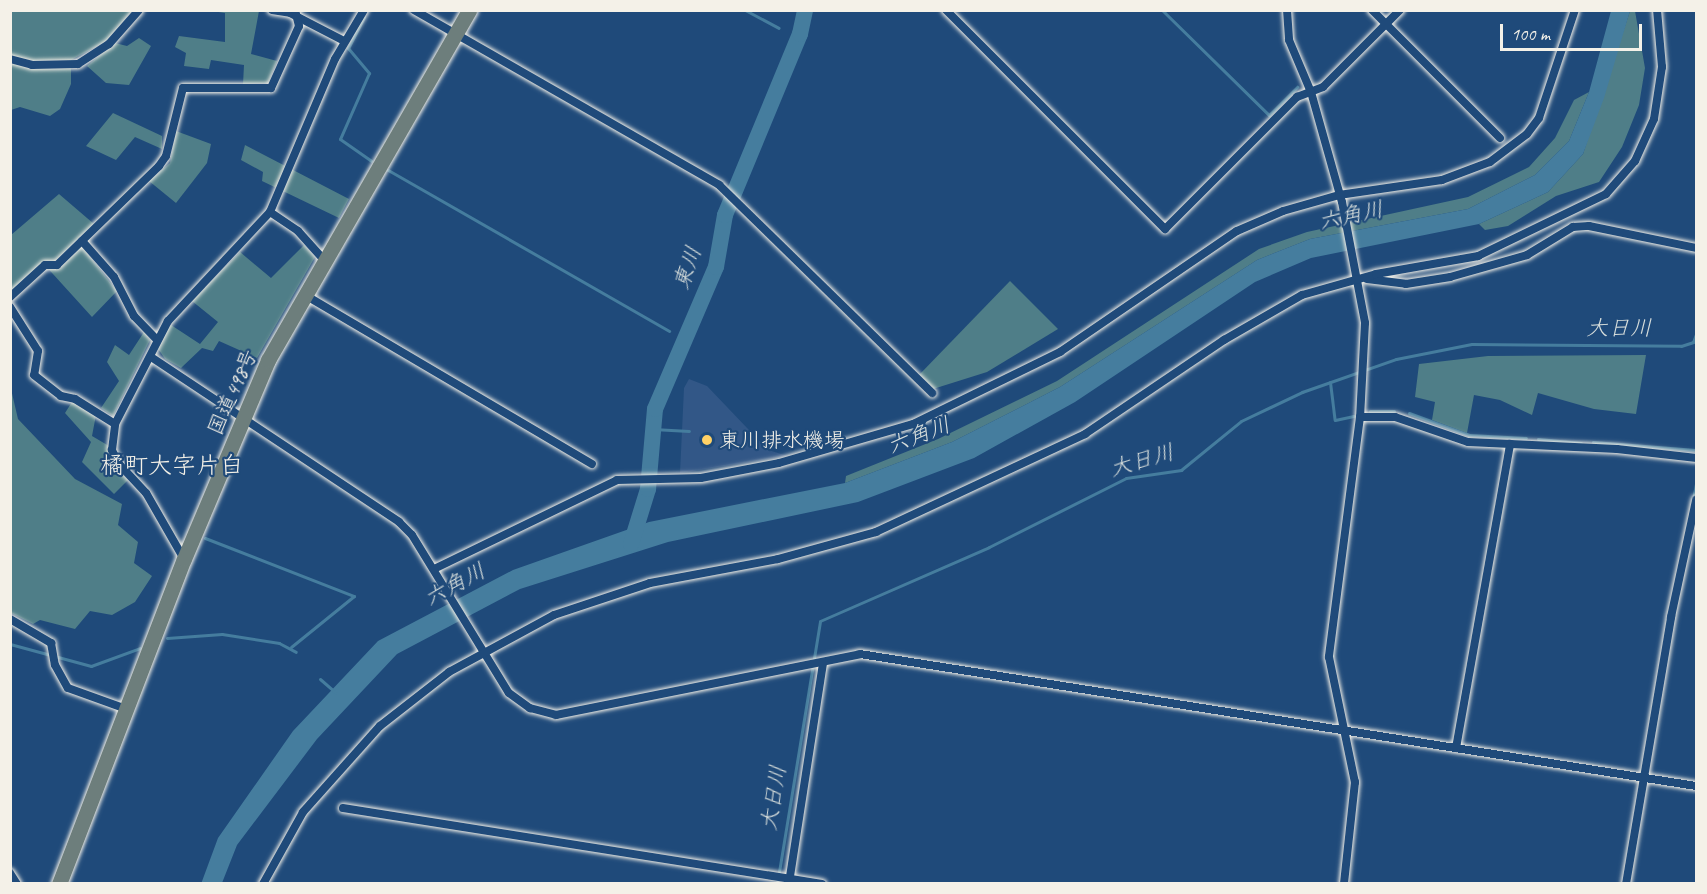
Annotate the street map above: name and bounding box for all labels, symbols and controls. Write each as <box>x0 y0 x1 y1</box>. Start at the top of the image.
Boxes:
scale bar <box>1503 12 1646 50</box>
text: 100 m <box>1511 23 1550 45</box>
water label: 六角川 <box>1316 196 1386 236</box>
water label: 東川 <box>668 243 708 293</box>
water label: 大日川 <box>1586 316 1652 342</box>
street label: 国道498号 <box>202 345 262 439</box>
water label: 六角川 <box>883 412 955 460</box>
place label: 東川排水機場 <box>719 427 845 453</box>
marker: 東川排水機場 <box>700 433 714 447</box>
water label: 大日川 <box>1107 439 1177 483</box>
district label: 橘町大字片白 <box>100 452 244 480</box>
water label: 六角川 <box>420 558 490 612</box>
water label: 大日川 <box>756 763 792 833</box>

